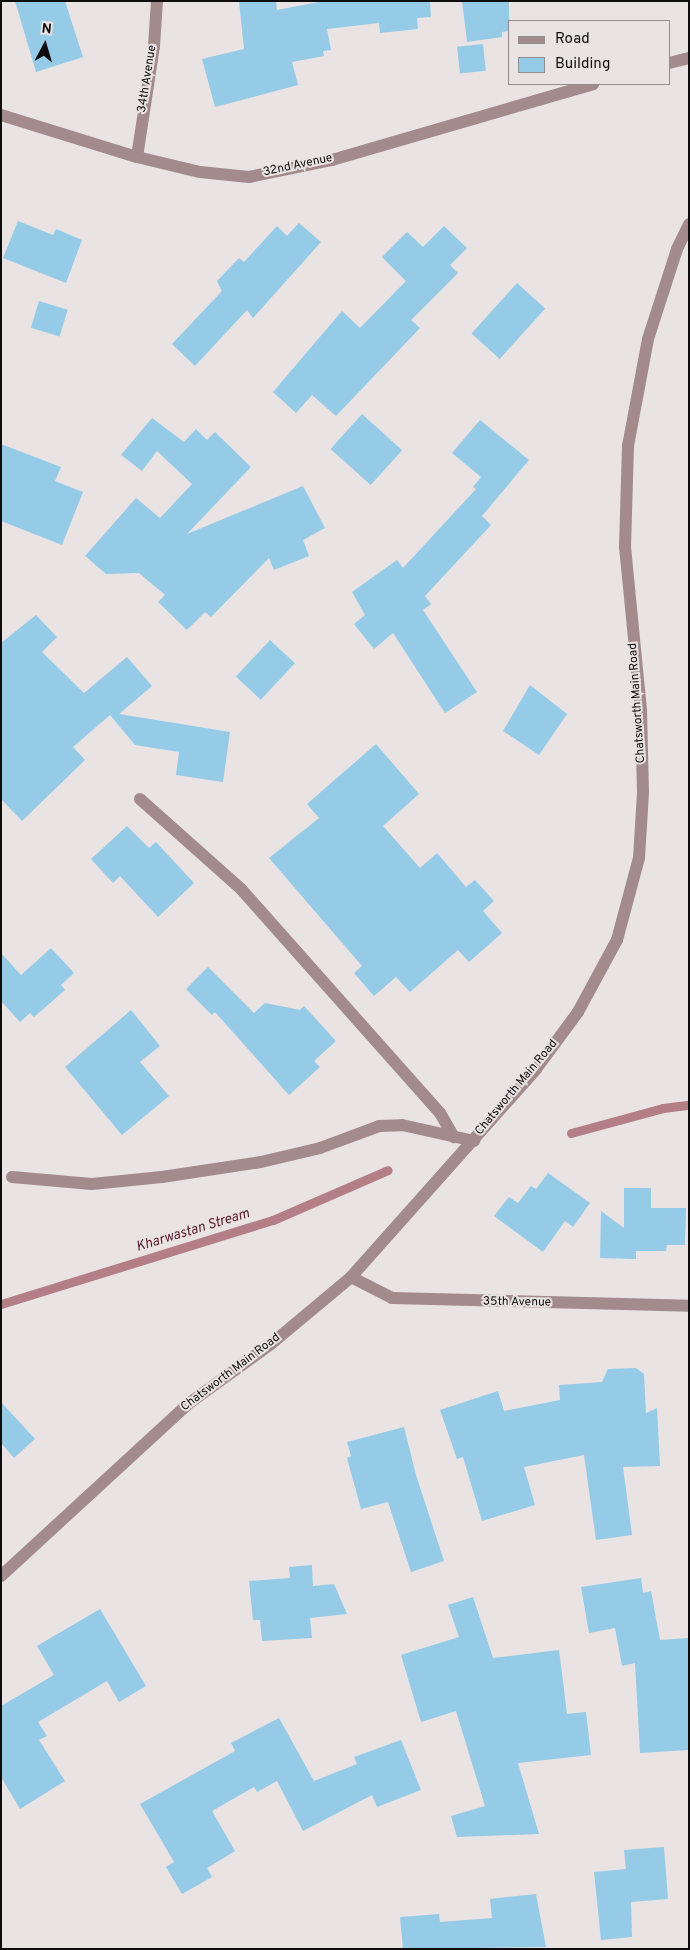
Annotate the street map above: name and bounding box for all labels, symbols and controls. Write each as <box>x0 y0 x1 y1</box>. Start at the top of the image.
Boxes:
north arrow <box>20 20 70 70</box>
legend <box>508 20 670 85</box>
text: N <box>41 21 53 39</box>
text: Road <box>555 30 590 49</box>
street label: 34th Avenue <box>136 44 160 114</box>
text: Building <box>555 55 610 74</box>
street label: 32nd Avenue <box>262 152 334 180</box>
street label: Chatsworth Main Road <box>627 642 649 764</box>
street label: Chatsworth Main Road <box>473 1037 561 1139</box>
water label: Kharwastan Stream <box>134 1206 252 1256</box>
street label: 35th Avenue <box>483 1295 551 1311</box>
street label: Chatsworth Main Road <box>179 1331 283 1415</box>

